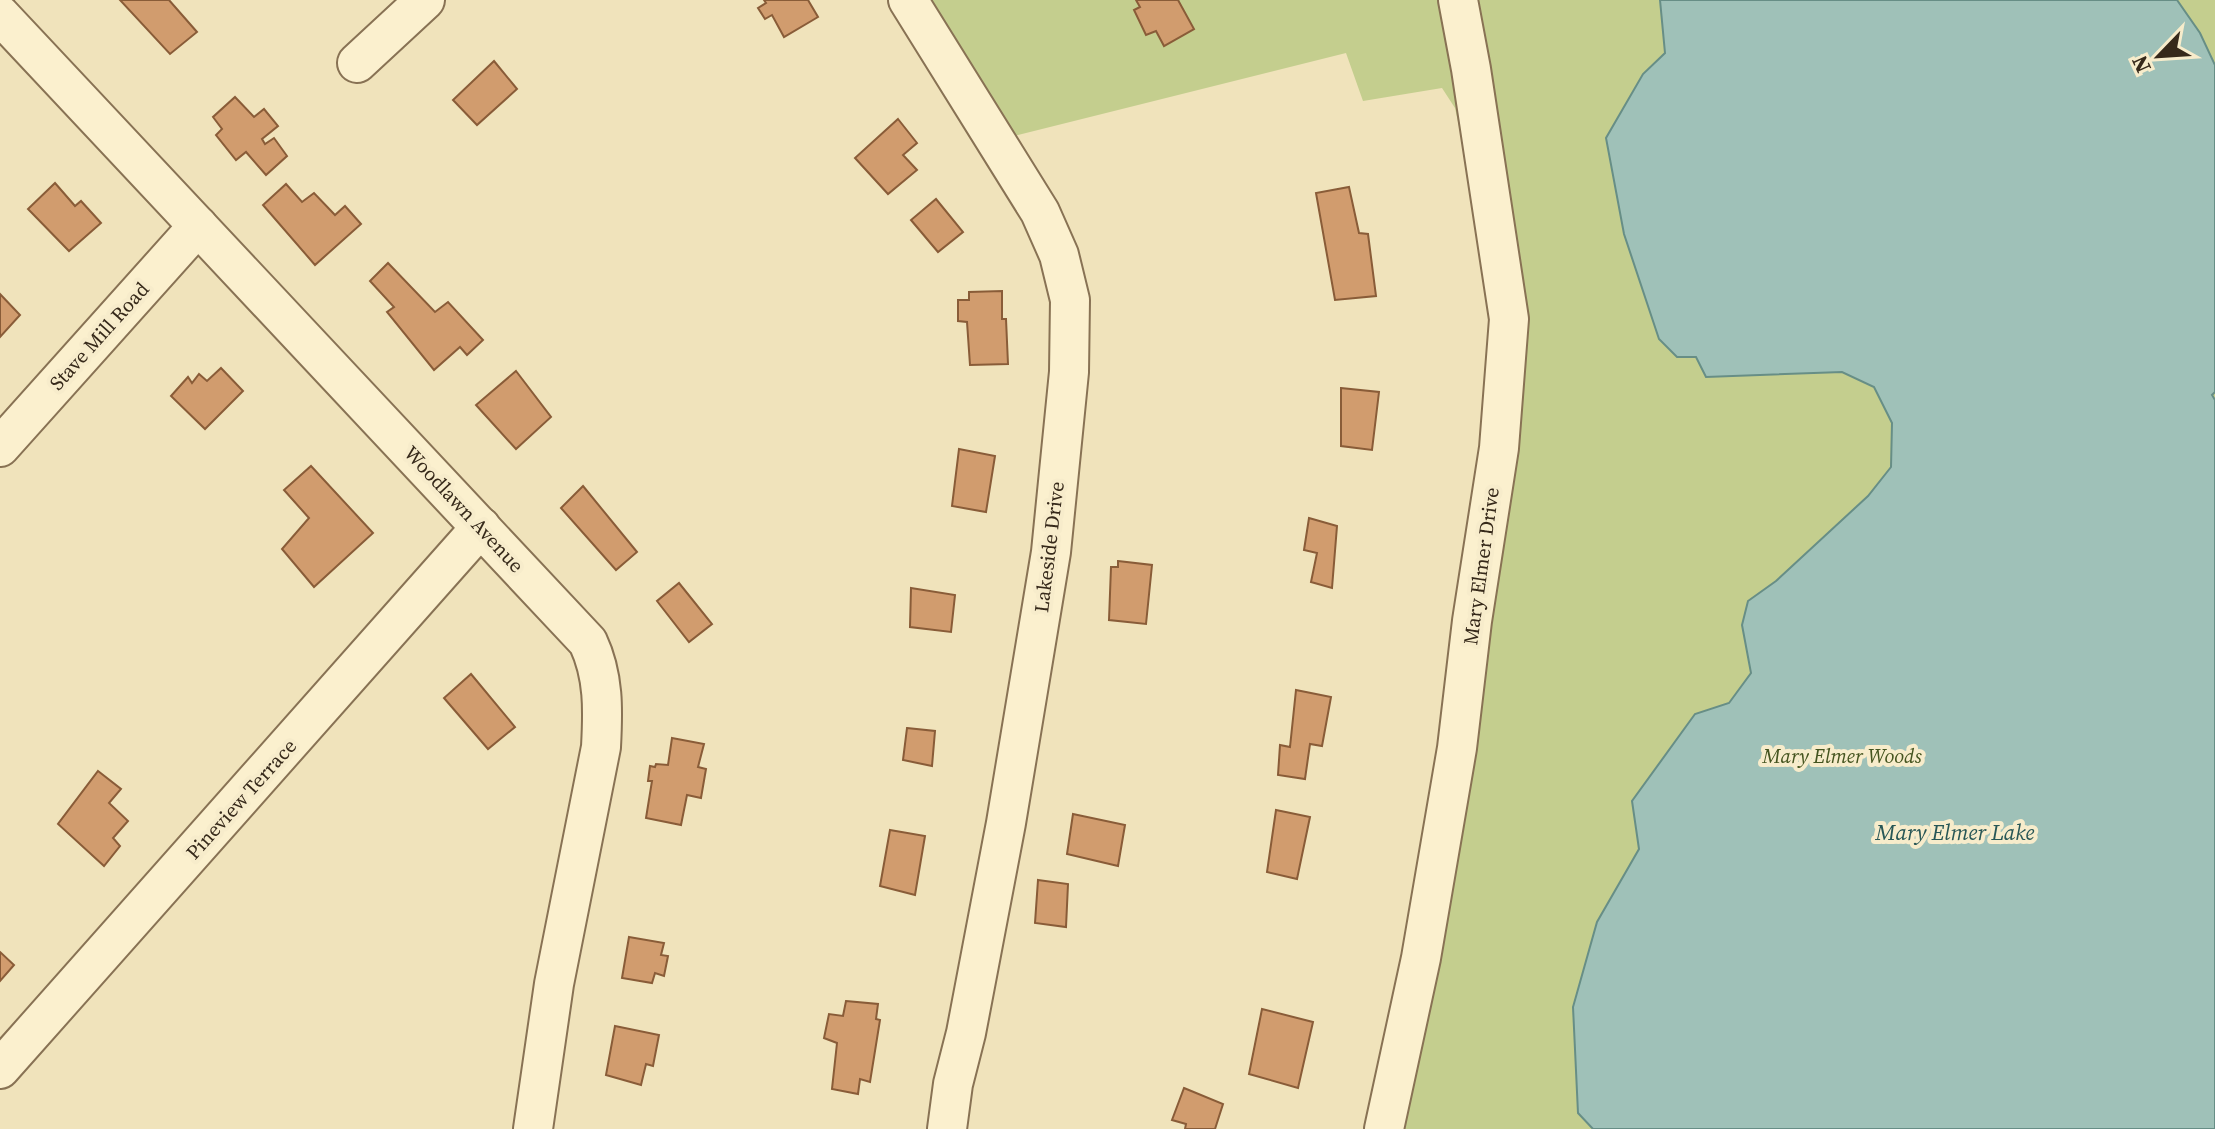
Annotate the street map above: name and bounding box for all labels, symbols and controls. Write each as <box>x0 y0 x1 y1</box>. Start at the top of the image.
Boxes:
north arrow <box>2119 16 2199 96</box>
text: N <box>2124 51 2158 78</box>
street label: Stave Mill Road <box>43 275 156 396</box>
street label: Woodlawn Avenue <box>398 439 530 579</box>
street label: Lakeside Drive <box>1027 480 1071 614</box>
street label: Mary Elmer Drive <box>1456 485 1506 647</box>
street label: Pineview Terrace <box>179 733 303 865</box>
park label: Mary Elmer Woods <box>1761 742 1922 770</box>
water label: Mary Elmer Lake <box>1875 817 2034 847</box>

